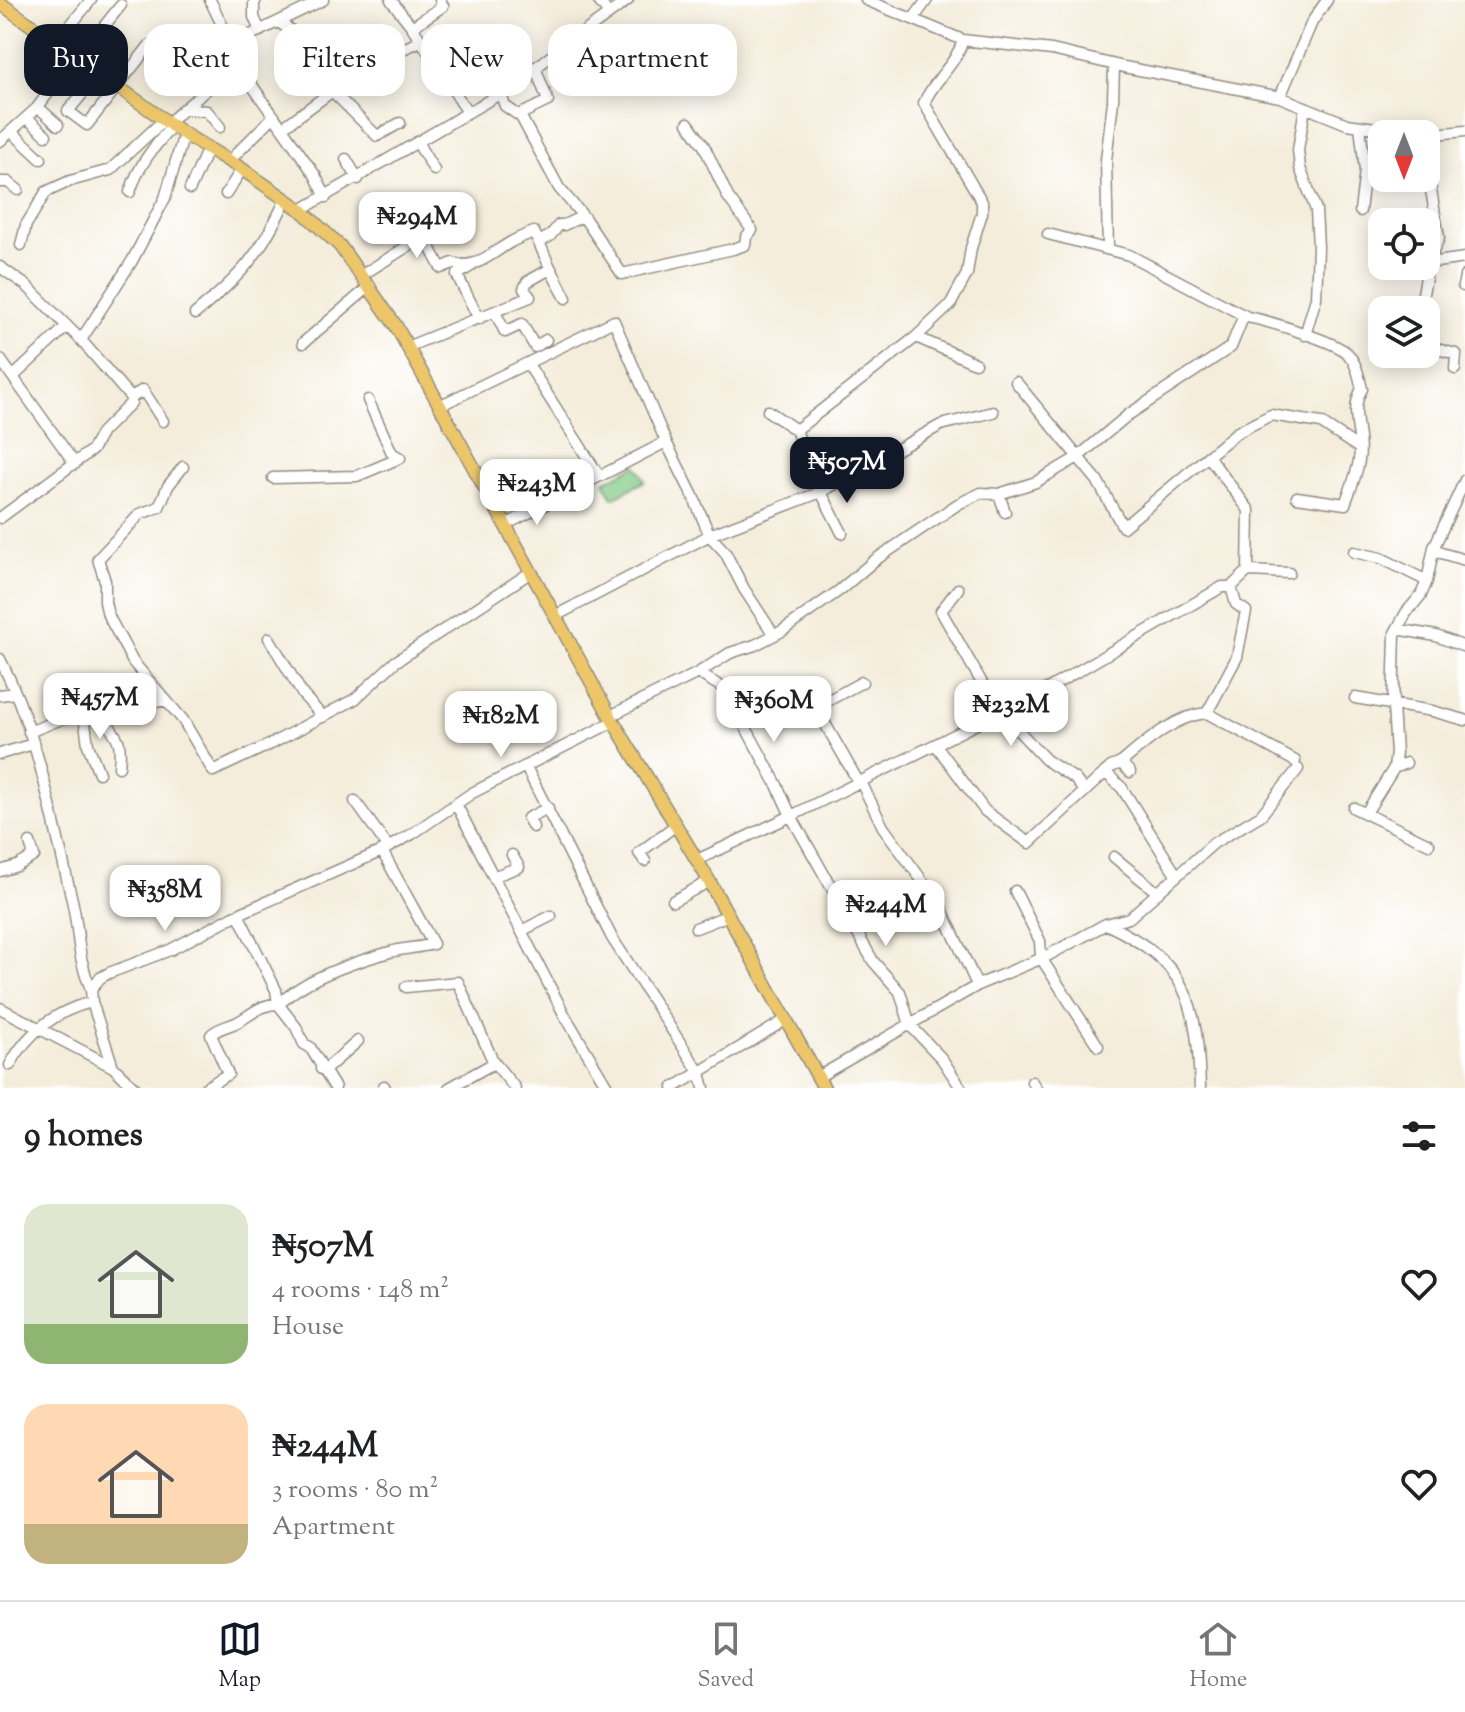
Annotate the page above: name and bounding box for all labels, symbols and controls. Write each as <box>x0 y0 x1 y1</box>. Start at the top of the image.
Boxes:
chip: Buy <box>24 24 128 96</box>
chip: Rent <box>144 24 258 96</box>
chip: Filters <box>274 24 405 96</box>
chip: New <box>421 24 532 96</box>
chip: Apartment <box>548 24 737 96</box>
north arrow <box>1368 120 1440 192</box>
map controls <box>1368 120 1440 368</box>
pin: ₦294M <box>361 192 473 260</box>
text: ₦294M <box>377 199 457 236</box>
button: locate <box>1368 208 1440 280</box>
button: layers <box>1368 296 1440 368</box>
pin: ₦507M <box>791 437 903 505</box>
text: ₦507M <box>808 444 886 481</box>
pin: ₦243M <box>481 459 593 527</box>
text: ₦243M <box>498 466 576 503</box>
pin: ₦457M <box>44 673 156 741</box>
pin: ₦360M <box>718 676 830 744</box>
text: ₦457M <box>61 680 139 717</box>
pin: ₦232M <box>955 680 1067 748</box>
text: ₦360M <box>734 683 814 720</box>
text: ₦232M <box>972 687 1050 724</box>
pin: ₦182M <box>445 691 557 759</box>
text: ₦182M <box>463 698 539 735</box>
pin: ₦358M <box>109 865 221 933</box>
text: ₦358M <box>128 872 202 909</box>
pin: ₦244M <box>830 880 942 948</box>
text: ₦244M <box>845 887 927 924</box>
text: 9 homes <box>24 1112 143 1161</box>
icon: filters <box>1397 1114 1441 1158</box>
text: ₦507M <box>272 1223 374 1272</box>
icon: home <box>88 1236 184 1332</box>
icon: heart <box>1397 1262 1441 1306</box>
text: 4 rooms · 148 m² <box>272 1272 449 1309</box>
text: House <box>272 1309 344 1346</box>
text: ₦244M <box>272 1423 378 1472</box>
icon: home <box>88 1436 184 1532</box>
icon: heart <box>1397 1462 1441 1506</box>
text: 3 rooms · 80 m² <box>272 1472 438 1509</box>
text: Apartment <box>272 1509 395 1546</box>
tab: Map <box>218 1617 262 1697</box>
tab: Saved <box>697 1617 754 1697</box>
tab: Home <box>1190 1617 1247 1697</box>

